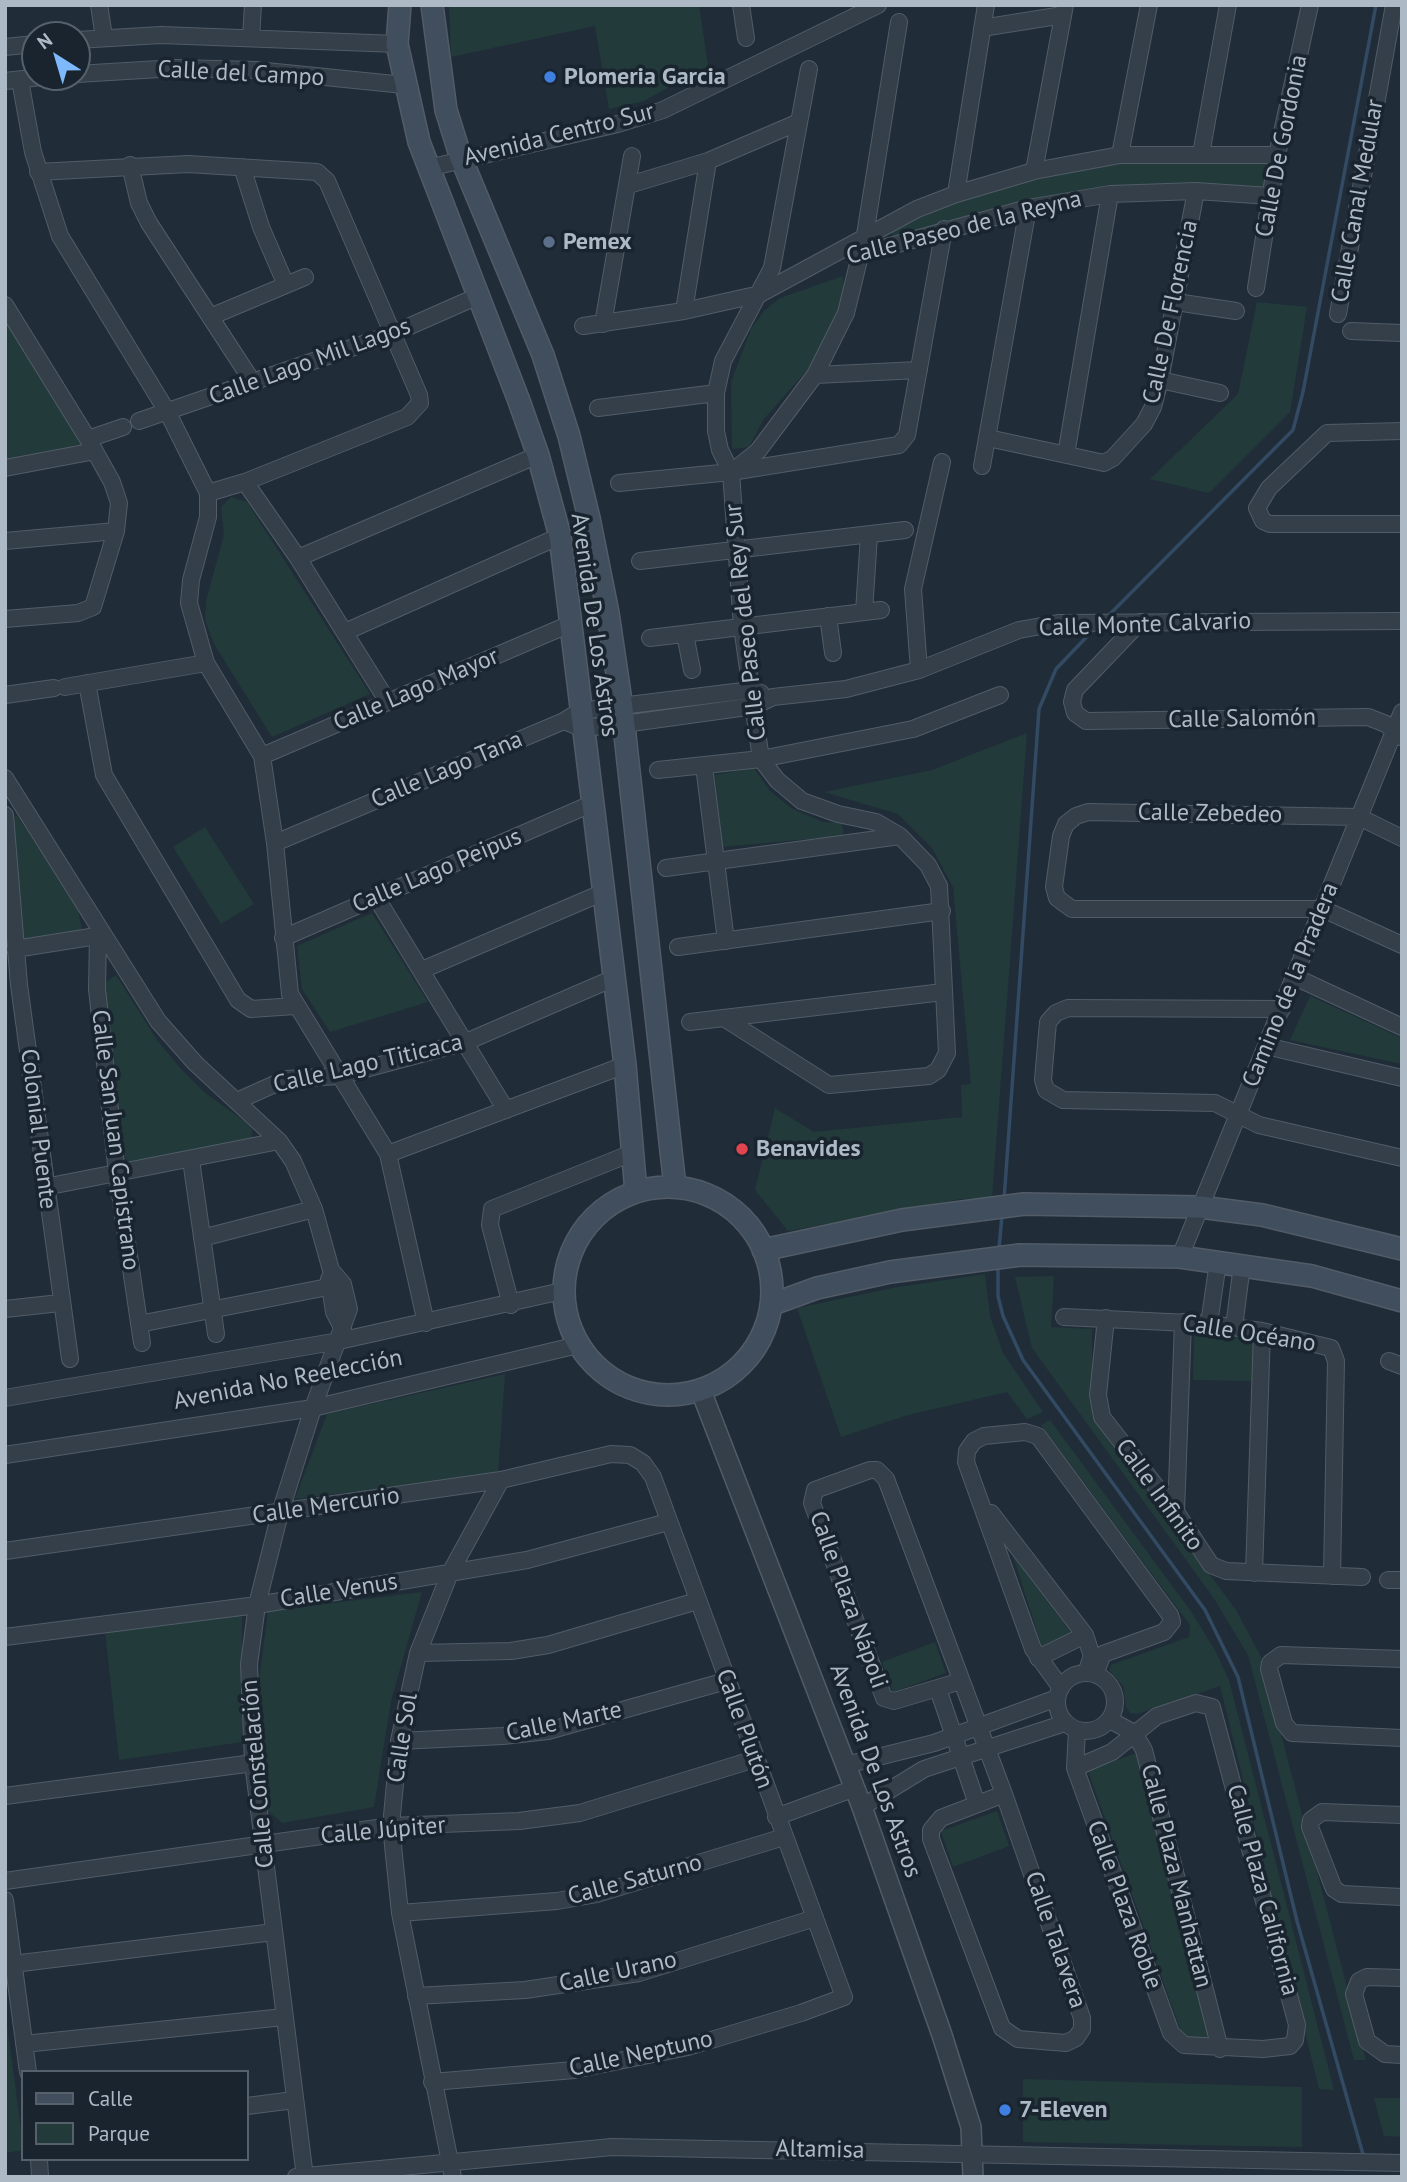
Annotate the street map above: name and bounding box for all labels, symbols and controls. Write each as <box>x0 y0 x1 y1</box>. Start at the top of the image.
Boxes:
north arrow <box>21 21 91 91</box>
text: N <box>32 27 57 54</box>
street label: Calle De Gordonia <box>1250 52 1314 240</box>
street label: Calle del Campo <box>157 55 325 93</box>
place label: Plomeria Garcia <box>564 63 726 91</box>
marker: Plomeria Garcia <box>542 69 558 85</box>
street label: Avenida Centro Sur <box>461 97 657 173</box>
street label: Calle Canal Medular <box>1326 97 1390 305</box>
street label: Calle Paseo de la Reyna <box>843 185 1085 271</box>
street label: Calle De Florencia <box>1137 218 1205 406</box>
place label: Pemex <box>563 228 632 256</box>
marker: Pemex <box>541 234 557 250</box>
street label: Calle Lago Mil Lagos <box>205 312 415 412</box>
street label: Calle Paseo del Rey Sur <box>719 502 773 742</box>
street label: Avenida De Los Astros <box>564 511 624 739</box>
street label: Calle Monte Calvario <box>1038 607 1252 643</box>
street label: Calle Lago Mayor <box>329 642 503 738</box>
street label: Calle Salomón <box>1168 703 1316 735</box>
street label: Calle Lago Tana <box>367 725 527 815</box>
street label: Calle Zebedeo <box>1137 798 1283 830</box>
street label: Calle Lago Peipus <box>348 822 526 920</box>
street label: Camino de la Pradera <box>1237 878 1345 1092</box>
street label: Calle San Juan Capistrano <box>85 1008 145 1272</box>
street label: Calle Lago Titicaca <box>270 1028 466 1100</box>
street label: Colonial Puente <box>14 1047 62 1211</box>
place label: Benavides <box>756 1135 861 1163</box>
marker: Benavides <box>734 1141 750 1157</box>
street label: Calle Océano <box>1180 1309 1318 1359</box>
street label: Avenida No Reelección <box>171 1344 405 1416</box>
street label: Calle Infinito <box>1109 1433 1209 1557</box>
street label: Calle Mercurio <box>251 1481 401 1531</box>
street label: Calle Plaza Nápoli <box>803 1507 893 1693</box>
street label: Calle Venus <box>278 1568 400 1614</box>
street label: Avenida De Los Astros <box>823 1660 927 1882</box>
street label: Calle Plutón <box>709 1665 779 1793</box>
street label: Calle Constelación <box>235 1679 281 1869</box>
street label: Calle Sol <box>382 1691 424 1785</box>
street label: Calle Marte <box>503 1696 625 1748</box>
street label: Calle Plaza Manhattan <box>1134 1761 1218 1991</box>
street label: Calle Plaza California <box>1220 1781 1304 1999</box>
street label: Calle Júpiter <box>319 1811 447 1851</box>
street label: Calle Plaza Roble <box>1080 1817 1168 1993</box>
street label: Calle Saturno <box>565 1848 705 1912</box>
street label: Calle Talavera <box>1018 1868 1092 2012</box>
street label: Calle Urano <box>557 1945 679 1999</box>
street label: Calle Neptuno <box>566 2025 716 2083</box>
legend <box>21 2070 248 2161</box>
text: Calle <box>88 2085 133 2112</box>
place label: 7-Eleven <box>1019 2096 1108 2124</box>
marker: 7-Eleven <box>997 2102 1013 2118</box>
text: Parque <box>88 2120 150 2147</box>
street label: Altamisa <box>775 2135 865 2165</box>

